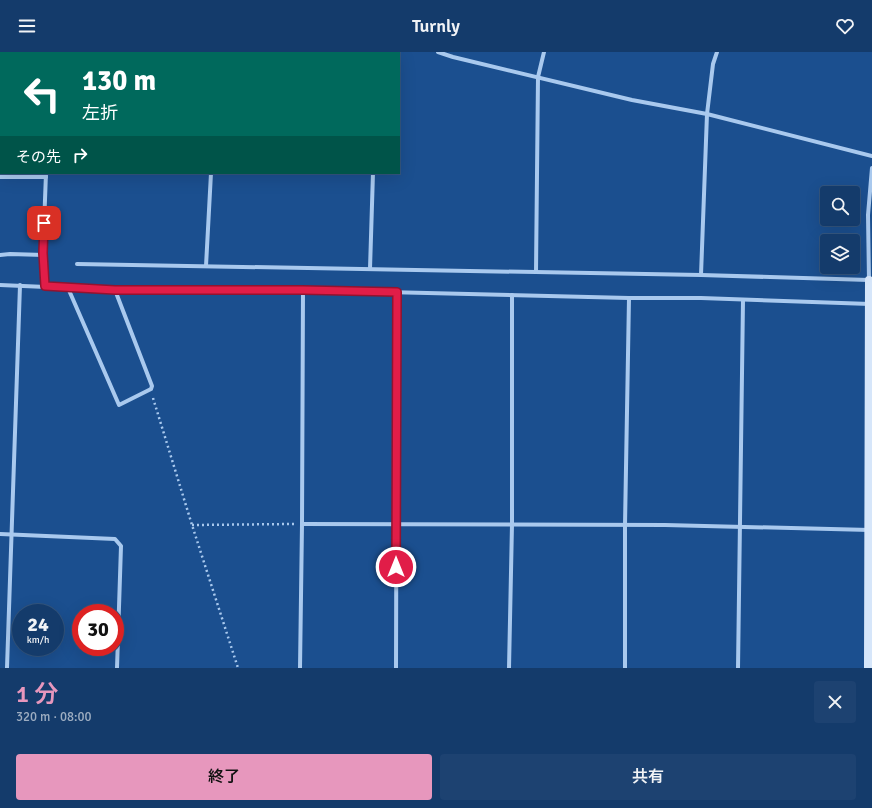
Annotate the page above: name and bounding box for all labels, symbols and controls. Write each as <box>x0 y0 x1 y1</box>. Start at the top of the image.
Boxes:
icon: menu <box>16 15 38 37</box>
text: Turnly <box>412 15 460 37</box>
icon: heart <box>834 15 856 37</box>
text: 130 m <box>82 64 156 98</box>
icon: left <box>16 68 68 120</box>
text: 左折 <box>82 102 118 124</box>
icon: right <box>69 144 91 166</box>
text: その先 <box>16 148 61 166</box>
map controls <box>820 186 860 274</box>
button: search <box>820 186 860 226</box>
pin <box>27 206 61 240</box>
icon: arrive <box>33 212 55 234</box>
button: layers <box>820 234 860 274</box>
position arrow <box>375 546 417 588</box>
speed limit sign: 30 <box>72 604 124 656</box>
text: 24 <box>27 612 49 637</box>
text: km/h <box>27 634 49 646</box>
text: 1 分 <box>16 679 58 709</box>
button: close <box>814 681 856 723</box>
text: 320 m · 08:00 <box>16 709 92 725</box>
button: 終了 <box>16 754 432 800</box>
button: 共有 <box>440 754 856 800</box>

